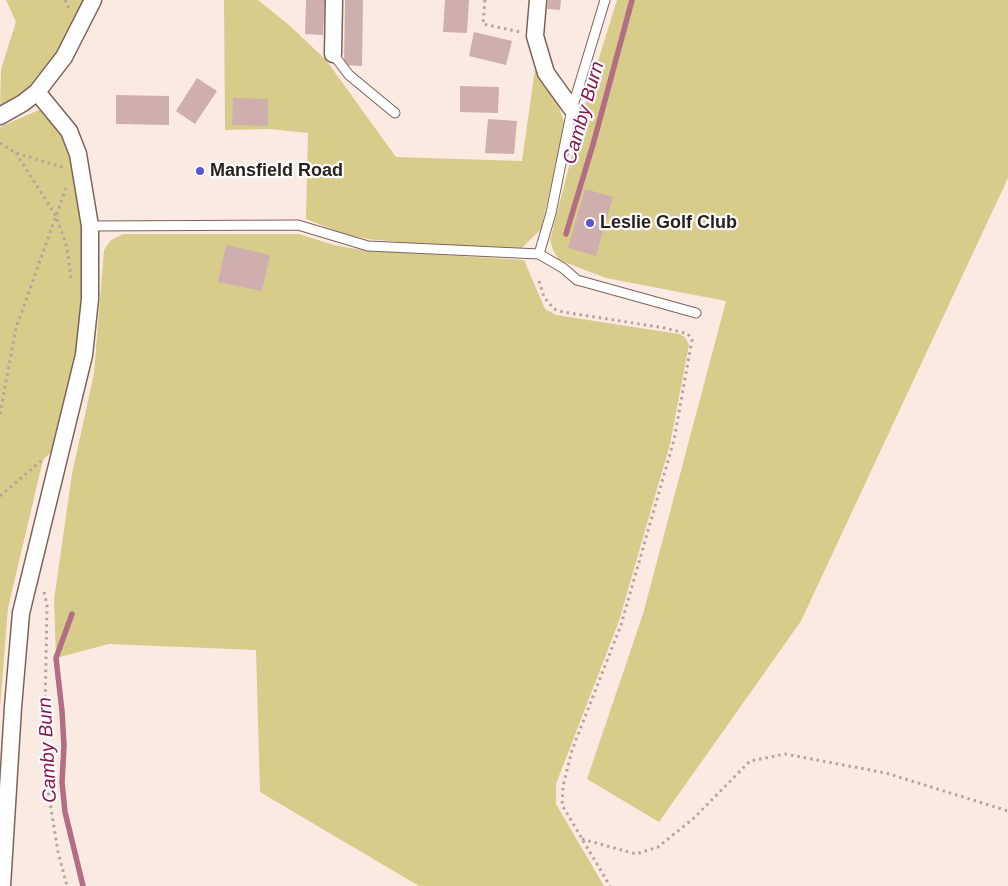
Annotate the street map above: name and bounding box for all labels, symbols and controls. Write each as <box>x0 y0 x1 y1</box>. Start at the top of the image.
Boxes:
water label: Camby Burn <box>558 59 610 167</box>
place label: Mansfield Road <box>210 160 343 182</box>
marker: Mansfield Road <box>194 165 206 177</box>
place label: Leslie Golf Club <box>600 212 737 234</box>
marker: Leslie Golf Club <box>584 217 596 229</box>
water label: Camby Burn <box>34 697 62 803</box>

